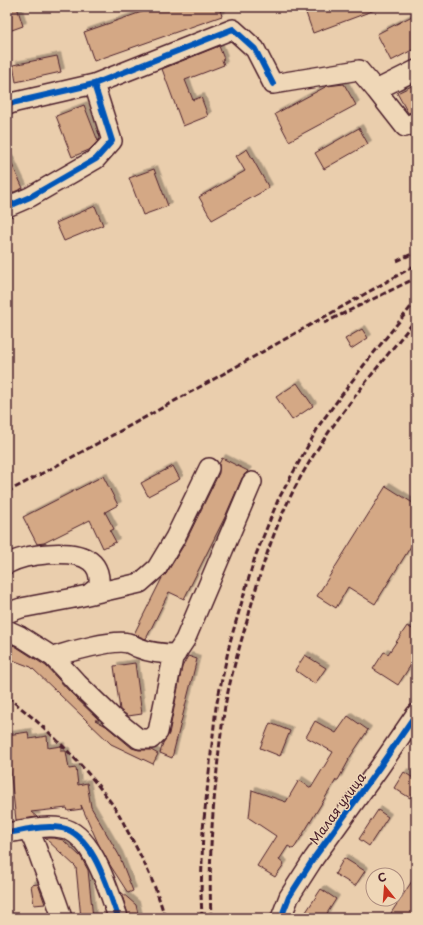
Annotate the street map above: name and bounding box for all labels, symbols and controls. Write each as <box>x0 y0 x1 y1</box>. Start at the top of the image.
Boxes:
street label: Малая улица <box>304 767 370 848</box>
north arrow <box>365 867 405 907</box>
text: С <box>375 868 388 886</box>

